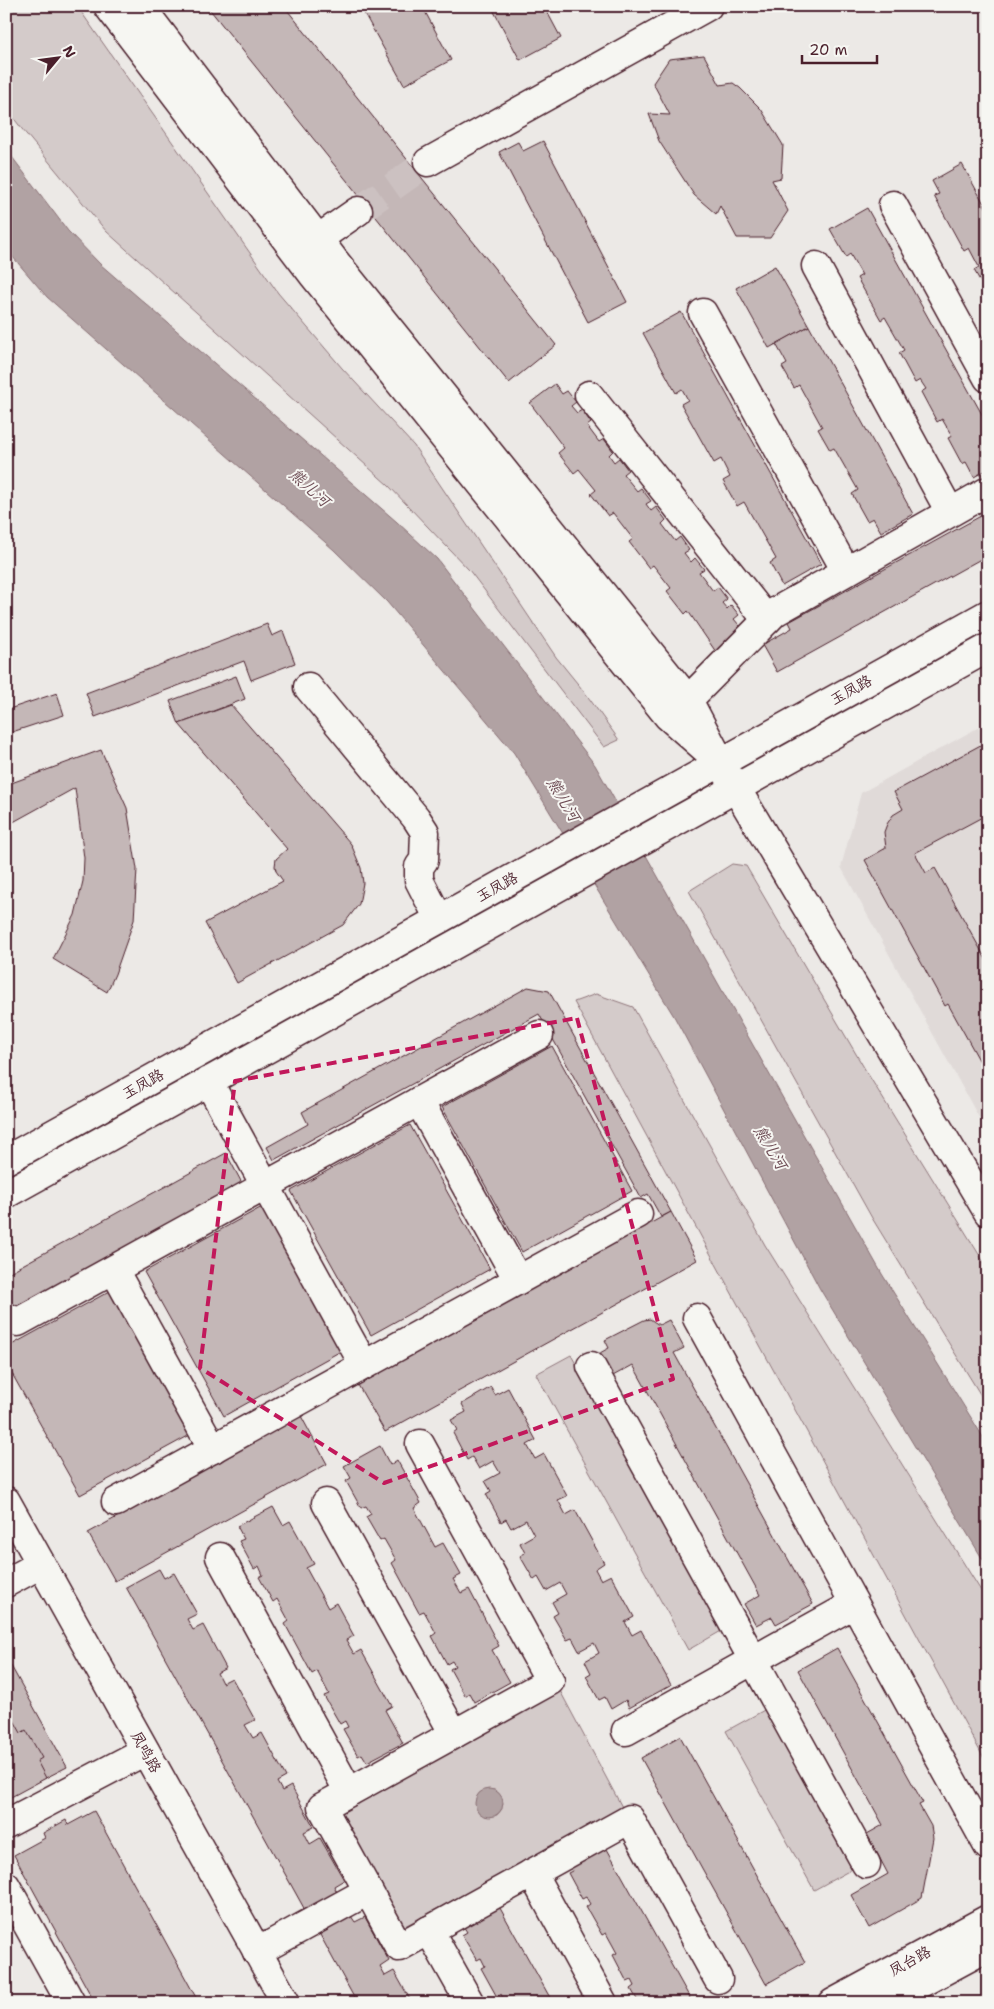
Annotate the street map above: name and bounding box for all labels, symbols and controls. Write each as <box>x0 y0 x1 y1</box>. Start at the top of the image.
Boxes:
north arrow <box>32 32 82 82</box>
scale bar <box>802 32 876 64</box>
text: 20 m <box>809 40 848 60</box>
text: N <box>59 42 80 61</box>
water label: 熊儿河 <box>285 464 337 513</box>
street label: 玉凤路 <box>826 670 876 710</box>
water label: 熊儿河 <box>542 773 586 828</box>
street label: 玉凤路 <box>472 867 522 907</box>
street label: 玉凤路 <box>118 1064 168 1104</box>
water label: 熊儿河 <box>749 1121 793 1176</box>
street label: 凤鸣路 <box>126 1727 166 1777</box>
street label: 凤台路 <box>885 1941 935 1981</box>

